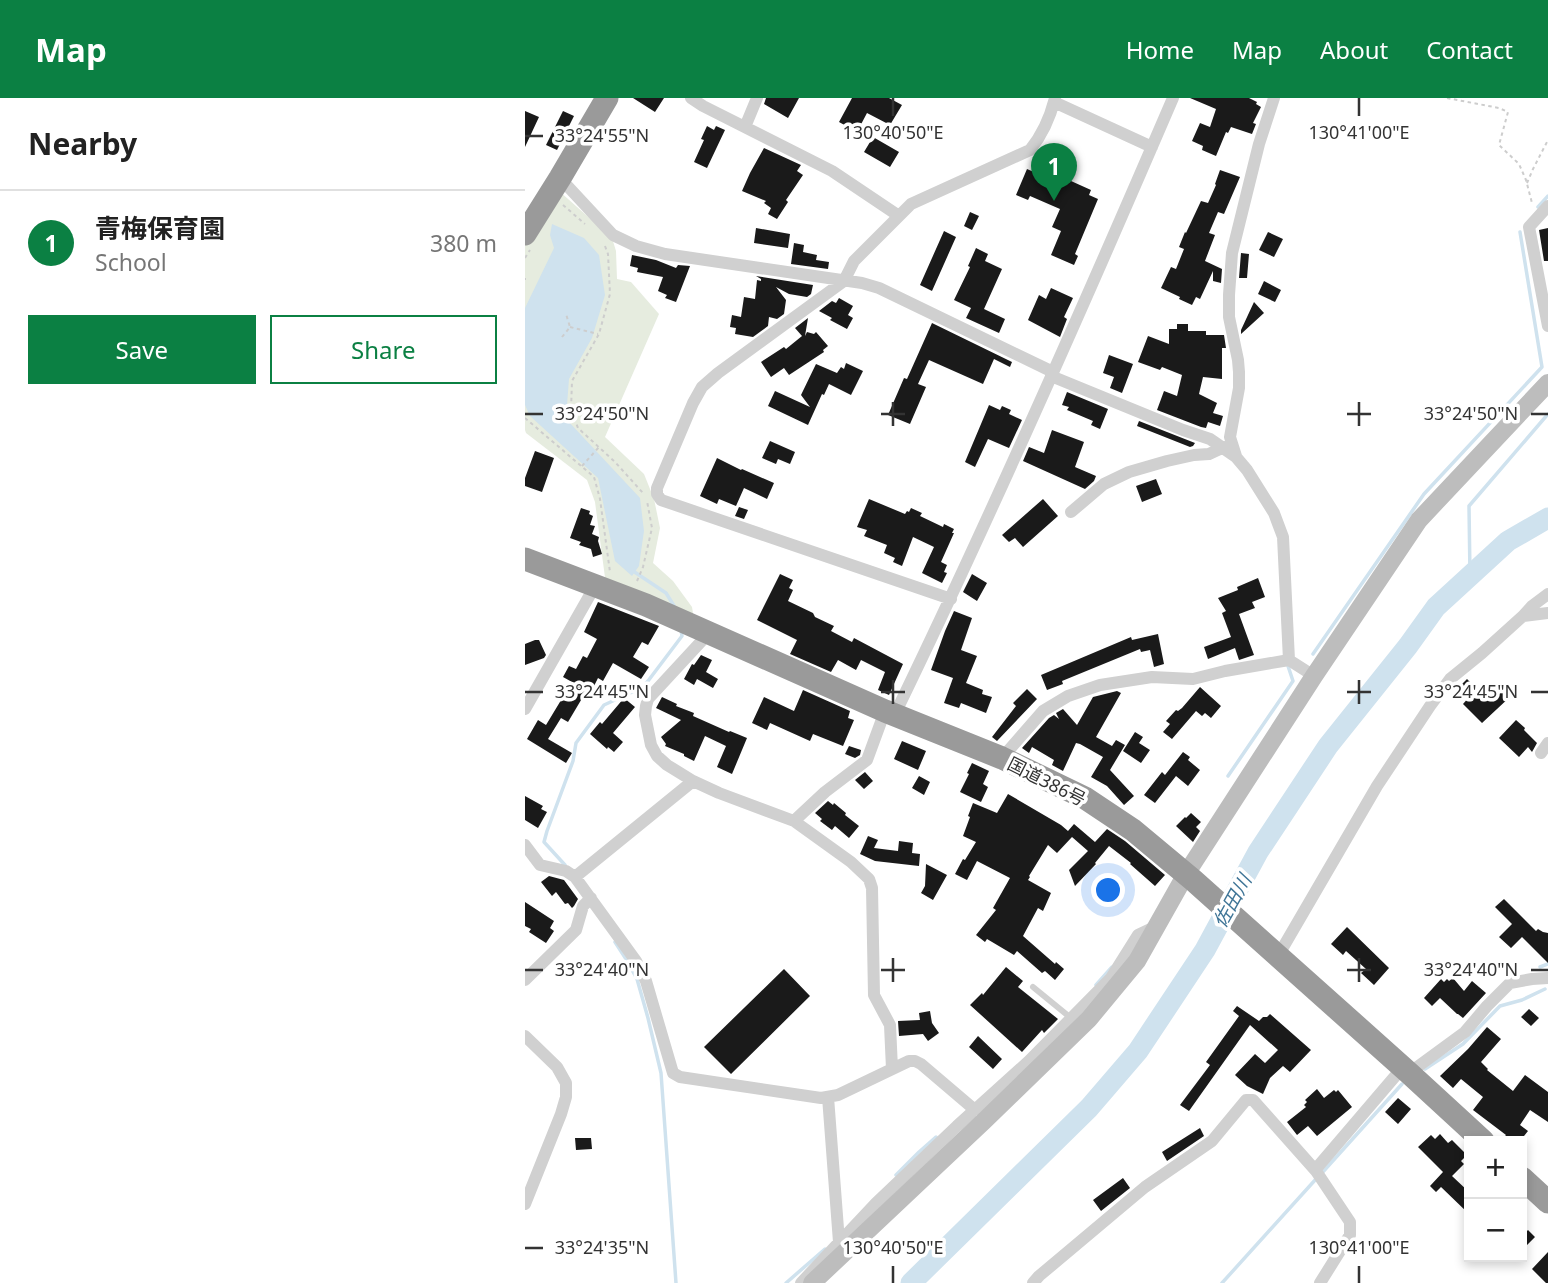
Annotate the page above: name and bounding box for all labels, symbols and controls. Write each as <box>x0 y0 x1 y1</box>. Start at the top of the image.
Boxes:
text: Map <box>35 27 107 72</box>
text: Home <box>1126 33 1194 66</box>
text: Map <box>1232 33 1282 66</box>
text: About <box>1320 33 1388 66</box>
text: Contact <box>1426 33 1513 66</box>
text: 130°40'50"E <box>842 120 944 144</box>
text: 130°41'00"E <box>1308 120 1410 144</box>
text: Nearby <box>28 123 137 164</box>
text: 33°24'55"N <box>555 123 649 147</box>
pin: 1 <box>1031 143 1077 201</box>
text: 青梅保育園 <box>95 210 225 246</box>
text: 1 <box>44 227 58 259</box>
text: 380 m <box>430 227 497 259</box>
text: School <box>95 246 167 278</box>
button: Save <box>28 315 256 384</box>
button: Share <box>270 315 497 384</box>
text: 33°24'50"N <box>555 401 649 425</box>
text: 33°24'50"N <box>1424 401 1518 425</box>
text: 33°24'45"N <box>555 679 649 703</box>
text: 33°24'45"N <box>1424 679 1518 703</box>
street label: 国道386号 <box>1004 751 1090 811</box>
water label: 佐田川 <box>1207 868 1258 932</box>
your location <box>1091 873 1125 907</box>
text: 33°24'40"N <box>555 957 649 981</box>
text: 33°24'40"N <box>1424 957 1518 981</box>
map controls <box>1464 1136 1527 1262</box>
button: + <box>1464 1136 1527 1199</box>
button: − <box>1464 1199 1527 1262</box>
text: 33°24'35"N <box>555 1235 649 1259</box>
text: 130°40'50"E <box>842 1235 944 1259</box>
text: 130°41'00"E <box>1308 1235 1410 1259</box>

